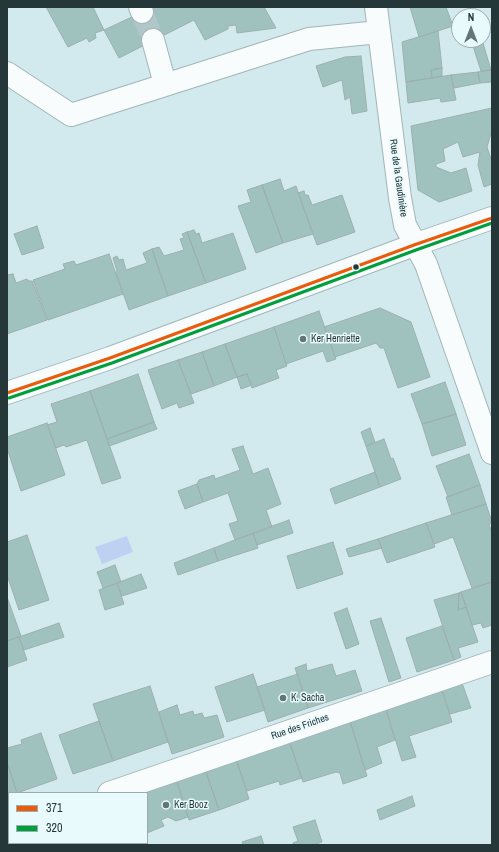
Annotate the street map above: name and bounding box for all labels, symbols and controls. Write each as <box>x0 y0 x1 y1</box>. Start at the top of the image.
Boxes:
north arrow <box>451 8 491 48</box>
text: N <box>468 10 474 24</box>
street label: Rue de la Gaudinière <box>387 138 409 218</box>
unlabelled marker <box>351 262 361 272</box>
place label: Ker Henriette <box>311 333 360 345</box>
marker: Ker Henriette <box>298 334 308 344</box>
place label: K. Sacha <box>291 692 324 704</box>
marker: K. Sacha <box>278 693 288 703</box>
street label: Rue des Friches <box>270 712 330 742</box>
legend <box>8 792 148 844</box>
place label: Ker Booz <box>174 799 208 811</box>
text: 371 <box>46 800 62 816</box>
marker: Ker Booz <box>161 800 171 810</box>
text: 320 <box>46 820 62 836</box>

